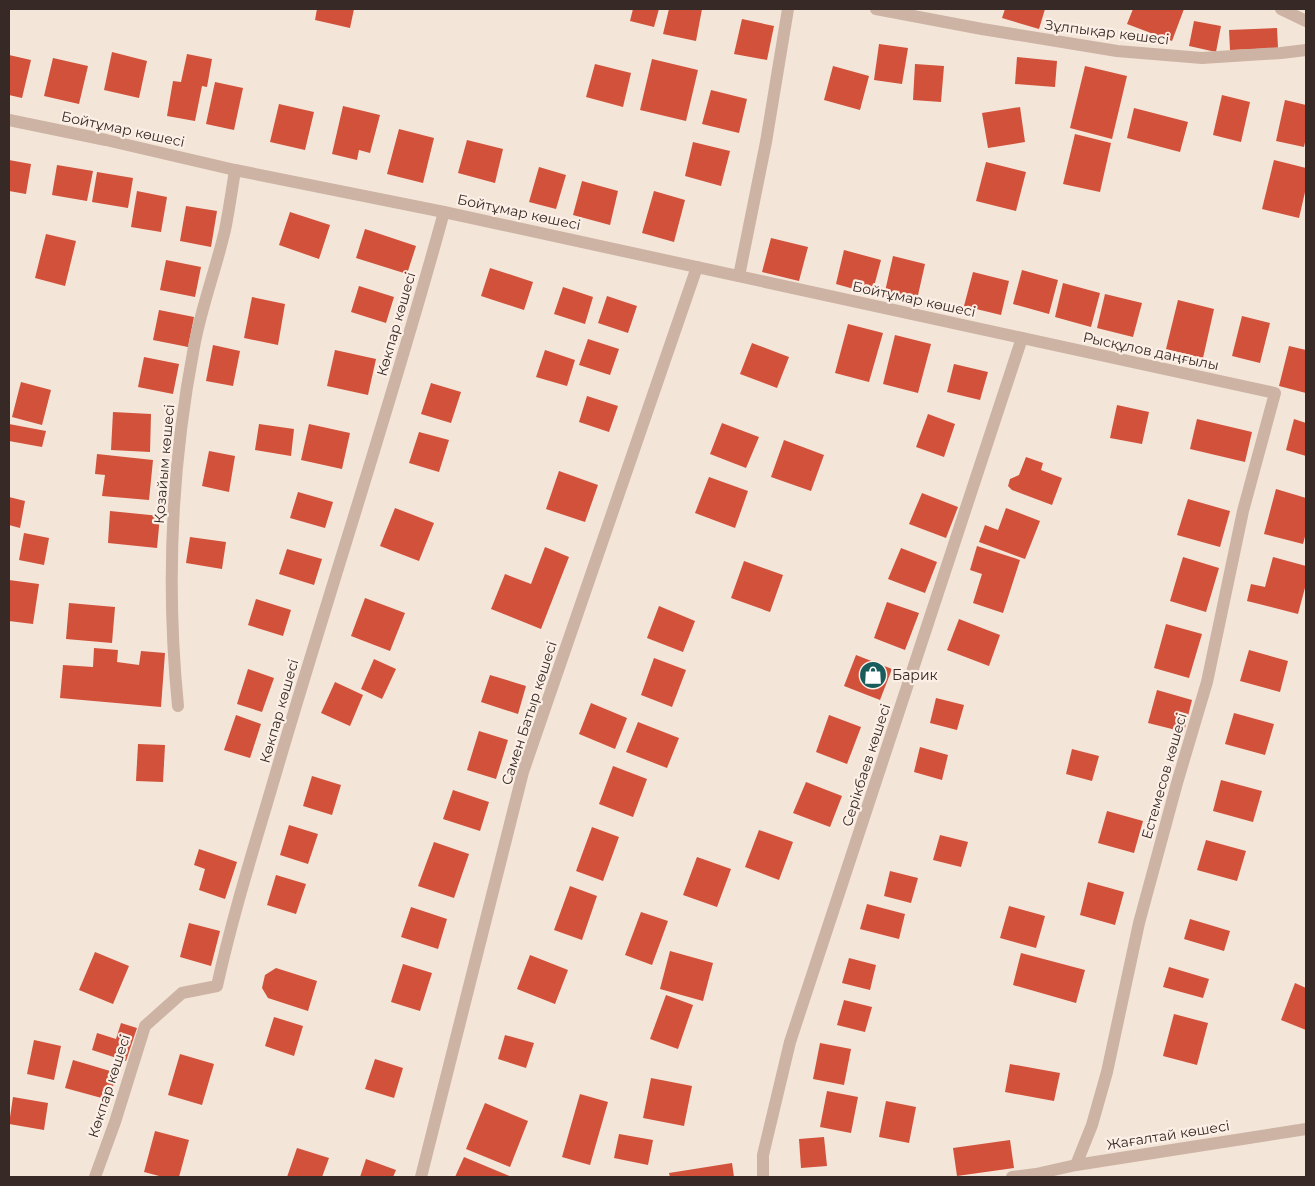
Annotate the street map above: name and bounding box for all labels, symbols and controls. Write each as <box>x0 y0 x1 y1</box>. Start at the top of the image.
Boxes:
street label: Зұлпықар көшесі <box>1044 15 1170 49</box>
street label: Бойтұмар көшесі <box>60 107 186 151</box>
street label: Бойтұмар көшесі <box>456 190 582 234</box>
street label: Көкпар көшесі <box>373 270 419 378</box>
street label: Бойтұмар көшесі <box>851 277 977 321</box>
street label: Рысқұлов даңғылы <box>1081 328 1221 374</box>
street label: Қозайым көшесі <box>150 403 178 525</box>
street label: Самен Батыр көшесі <box>497 639 561 787</box>
street label: Көкпар көшесі <box>256 657 302 765</box>
shop icon: Барик <box>858 660 888 690</box>
place label: Барик <box>892 666 938 684</box>
street label: Серікбаев көшесі <box>838 701 894 829</box>
street label: Естемесов көшесі <box>1137 711 1191 841</box>
street label: Көкпар көшесі <box>84 1032 134 1140</box>
street label: Жағалтай көшесі <box>1105 1116 1231 1154</box>

